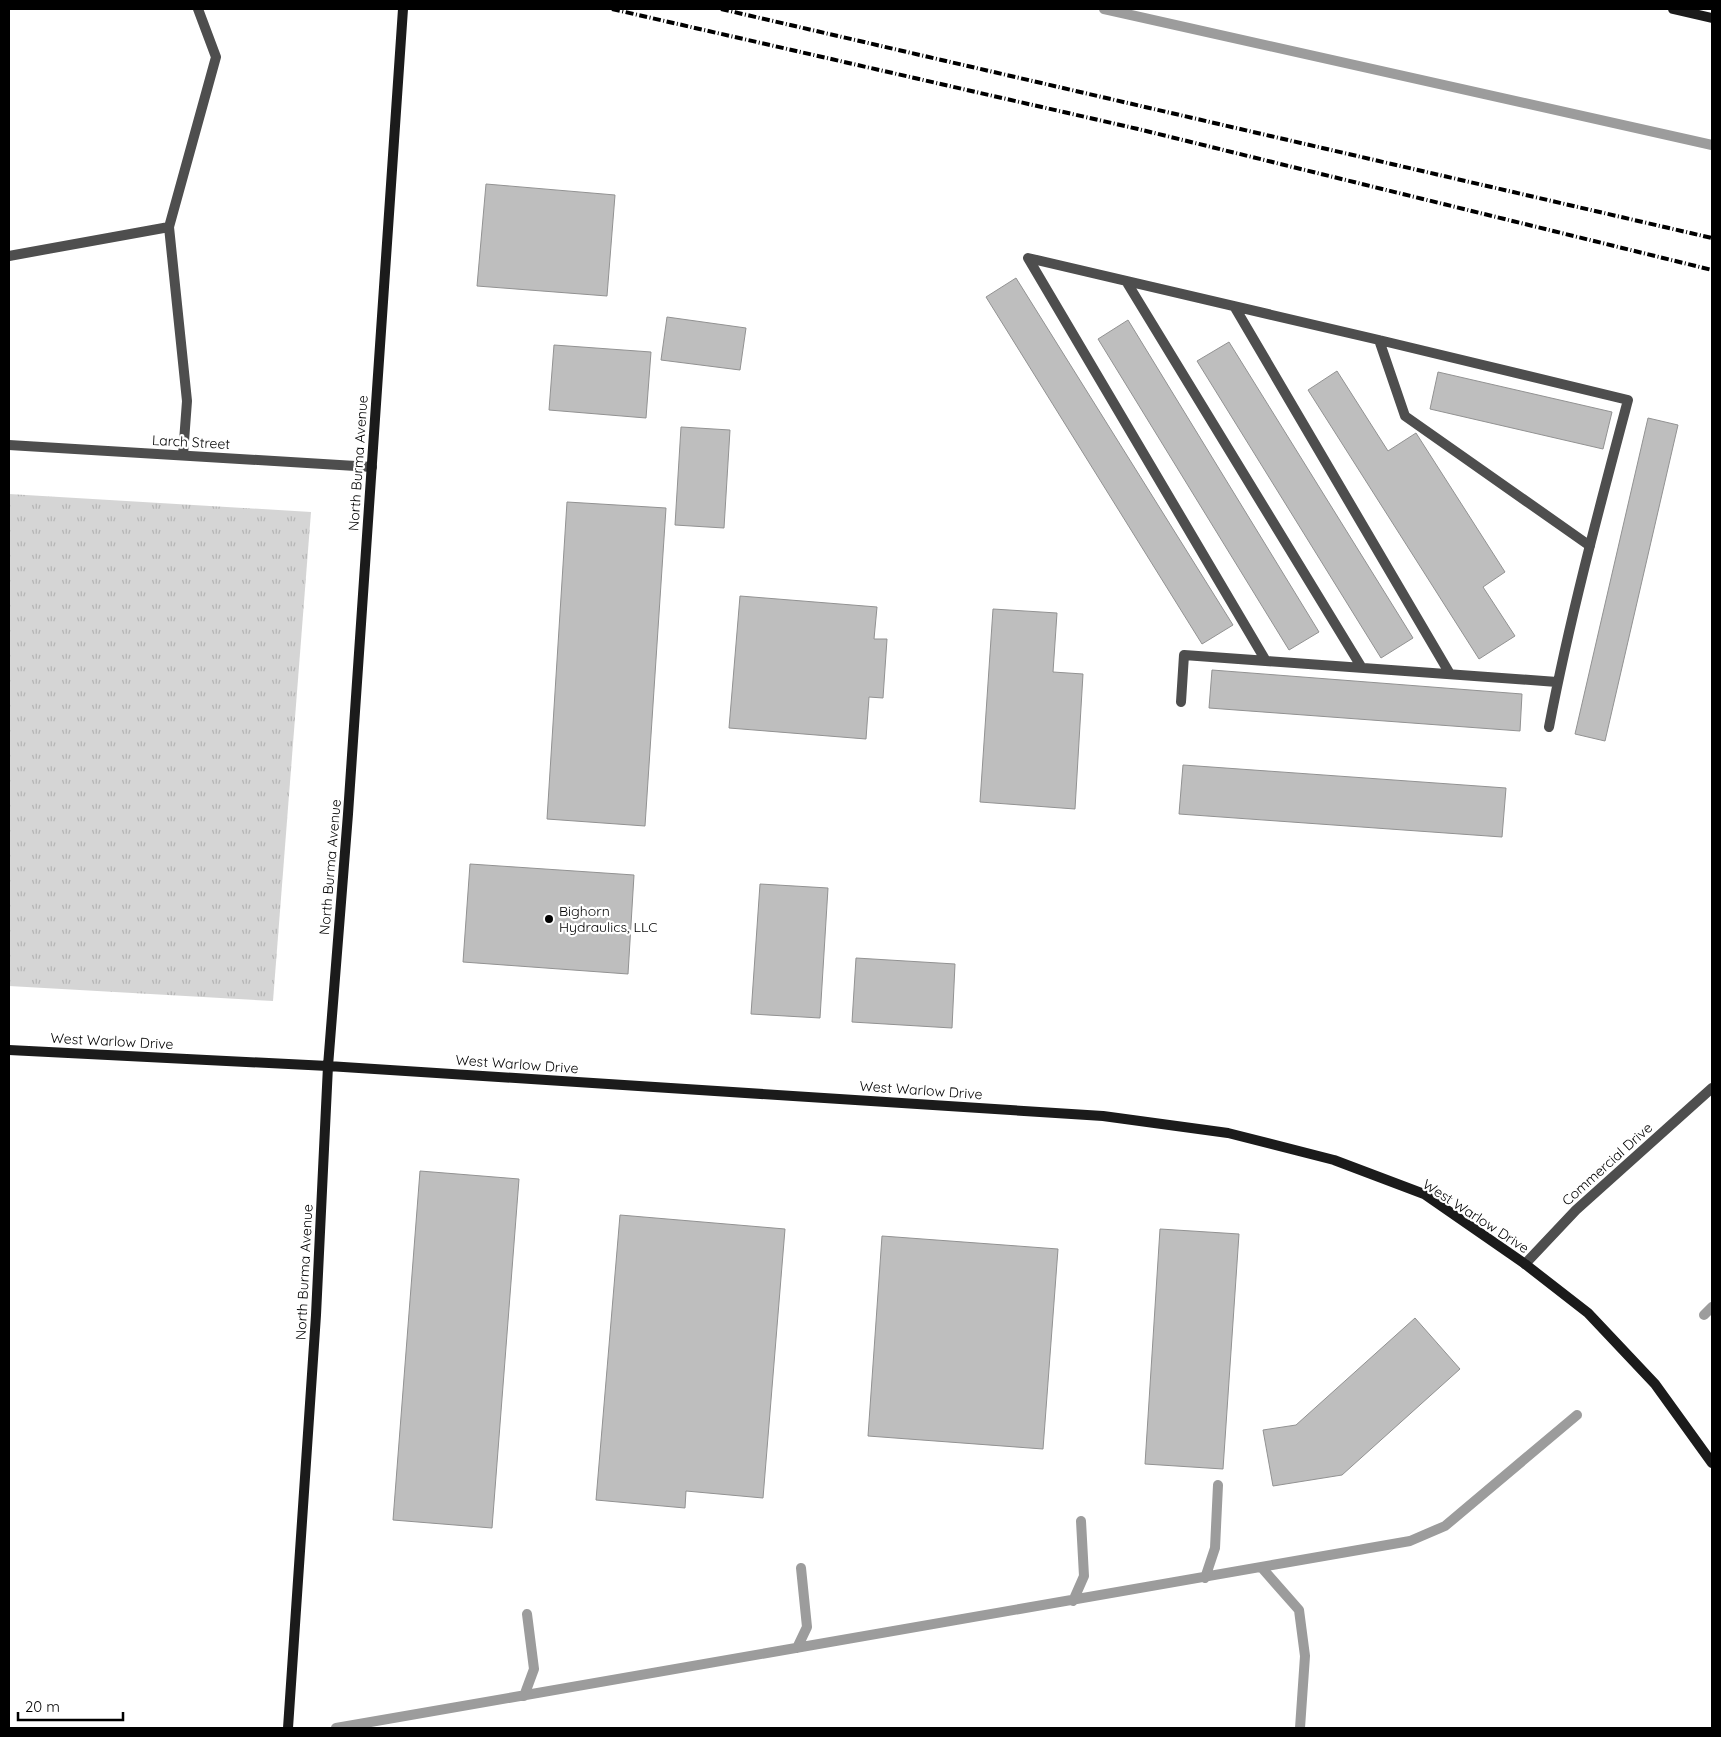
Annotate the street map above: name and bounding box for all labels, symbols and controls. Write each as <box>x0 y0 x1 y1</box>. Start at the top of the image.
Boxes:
street label: North Burma Avenue <box>344 394 372 531</box>
street label: Larch Street <box>151 431 231 453</box>
street label: North Burma Avenue <box>315 798 345 936</box>
place label: Bighorn Hydraulics, LLC <box>559 902 657 936</box>
marker: Bighorn Hydraulics, LLC <box>543 913 555 925</box>
street label: West Warlow Drive <box>50 1029 174 1053</box>
street label: West Warlow Drive <box>455 1051 579 1077</box>
street label: West Warlow Drive <box>859 1077 983 1103</box>
street label: Commercial Drive <box>1558 1119 1656 1209</box>
street label: West Warlow Drive <box>1419 1175 1533 1257</box>
street label: North Burma Avenue <box>291 1204 317 1340</box>
scale bar <box>18 1690 122 1722</box>
text: 20 m <box>25 1697 60 1716</box>

